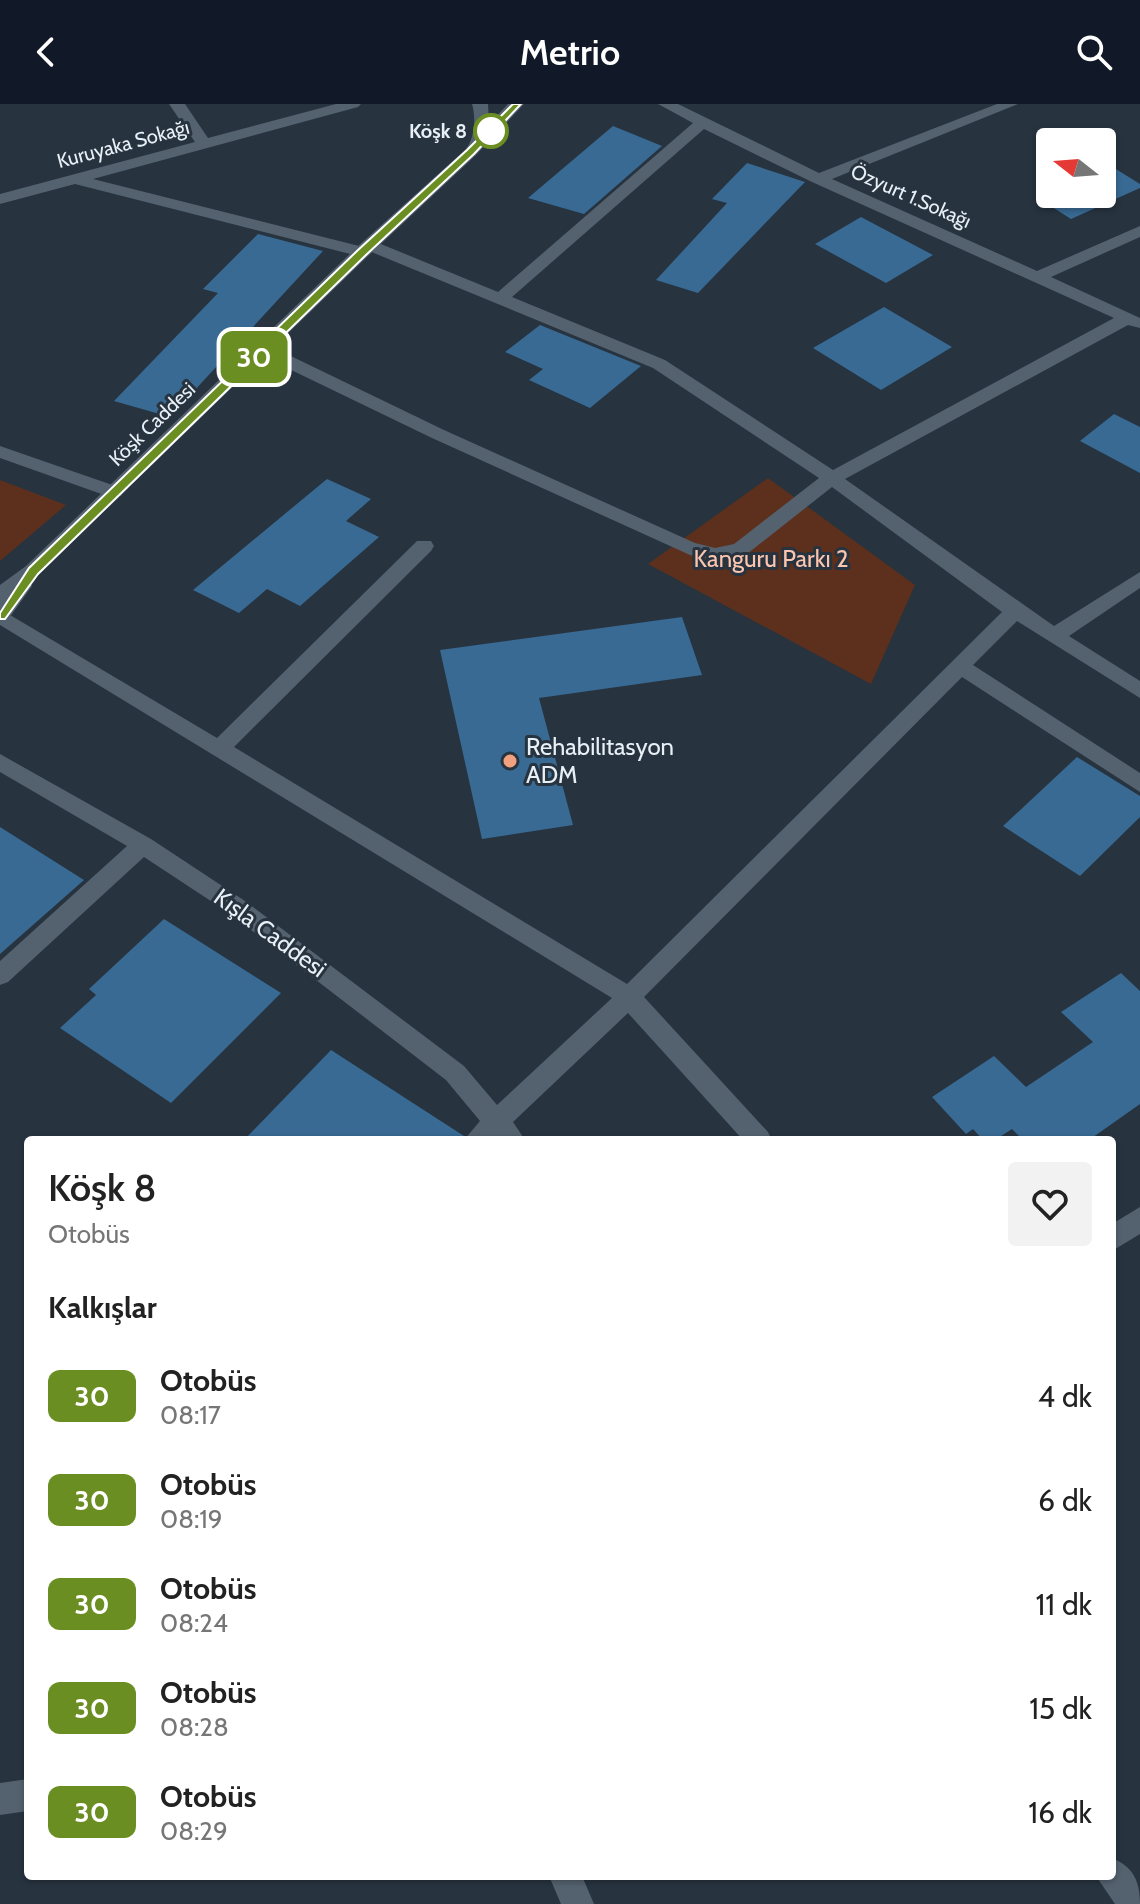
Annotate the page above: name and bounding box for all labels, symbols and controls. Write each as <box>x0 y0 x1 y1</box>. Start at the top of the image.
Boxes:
icon: back <box>24 30 68 74</box>
text: Metrio <box>520 30 620 74</box>
icon: search <box>1072 30 1116 74</box>
marker: Köşk 8 <box>474 114 508 148</box>
street label: Kuruyaka Sokağı <box>54 115 192 173</box>
place label: Köşk 8 <box>409 119 467 143</box>
north arrow <box>1036 128 1116 208</box>
map controls <box>1036 128 1116 208</box>
street label: Özyurt 1.Sokağı <box>847 159 975 233</box>
line badge: 30 <box>218 331 290 383</box>
text: 30 <box>237 340 271 374</box>
street label: Köşk Caddesi <box>104 377 200 471</box>
park label: Kanguru Parkı 2 <box>694 544 848 573</box>
place label: Rehabilitasyon ADM <box>526 732 674 789</box>
marker: Rehabilitasyon ADM <box>501 752 519 770</box>
street label: Kışla Caddesi <box>208 882 332 983</box>
button: heart <box>1008 1162 1092 1246</box>
text: Köşk 8 <box>48 1164 156 1211</box>
text: Otobüs <box>48 1218 130 1250</box>
text: Kalkışlar <box>48 1289 157 1326</box>
text: Otobüs <box>160 1362 256 1399</box>
text: 4 dk <box>1038 1378 1092 1415</box>
text: 30 <box>75 1379 109 1413</box>
text: 08:17 <box>160 1399 221 1431</box>
text: Otobüs <box>160 1466 256 1503</box>
text: 6 dk <box>1038 1482 1092 1519</box>
text: 30 <box>75 1483 109 1517</box>
text: 08:19 <box>160 1503 223 1535</box>
text: Otobüs <box>160 1570 256 1607</box>
text: 11 dk <box>1036 1586 1092 1623</box>
text: 30 <box>75 1587 109 1621</box>
text: 08:24 <box>160 1607 228 1639</box>
text: Otobüs <box>160 1674 256 1711</box>
text: 15 dk <box>1029 1690 1092 1727</box>
text: 30 <box>75 1691 109 1725</box>
text: 08:28 <box>160 1711 229 1743</box>
text: Otobüs <box>160 1778 256 1815</box>
text: 16 dk <box>1028 1794 1092 1831</box>
text: 30 <box>75 1795 109 1829</box>
text: 08:29 <box>160 1815 228 1847</box>

